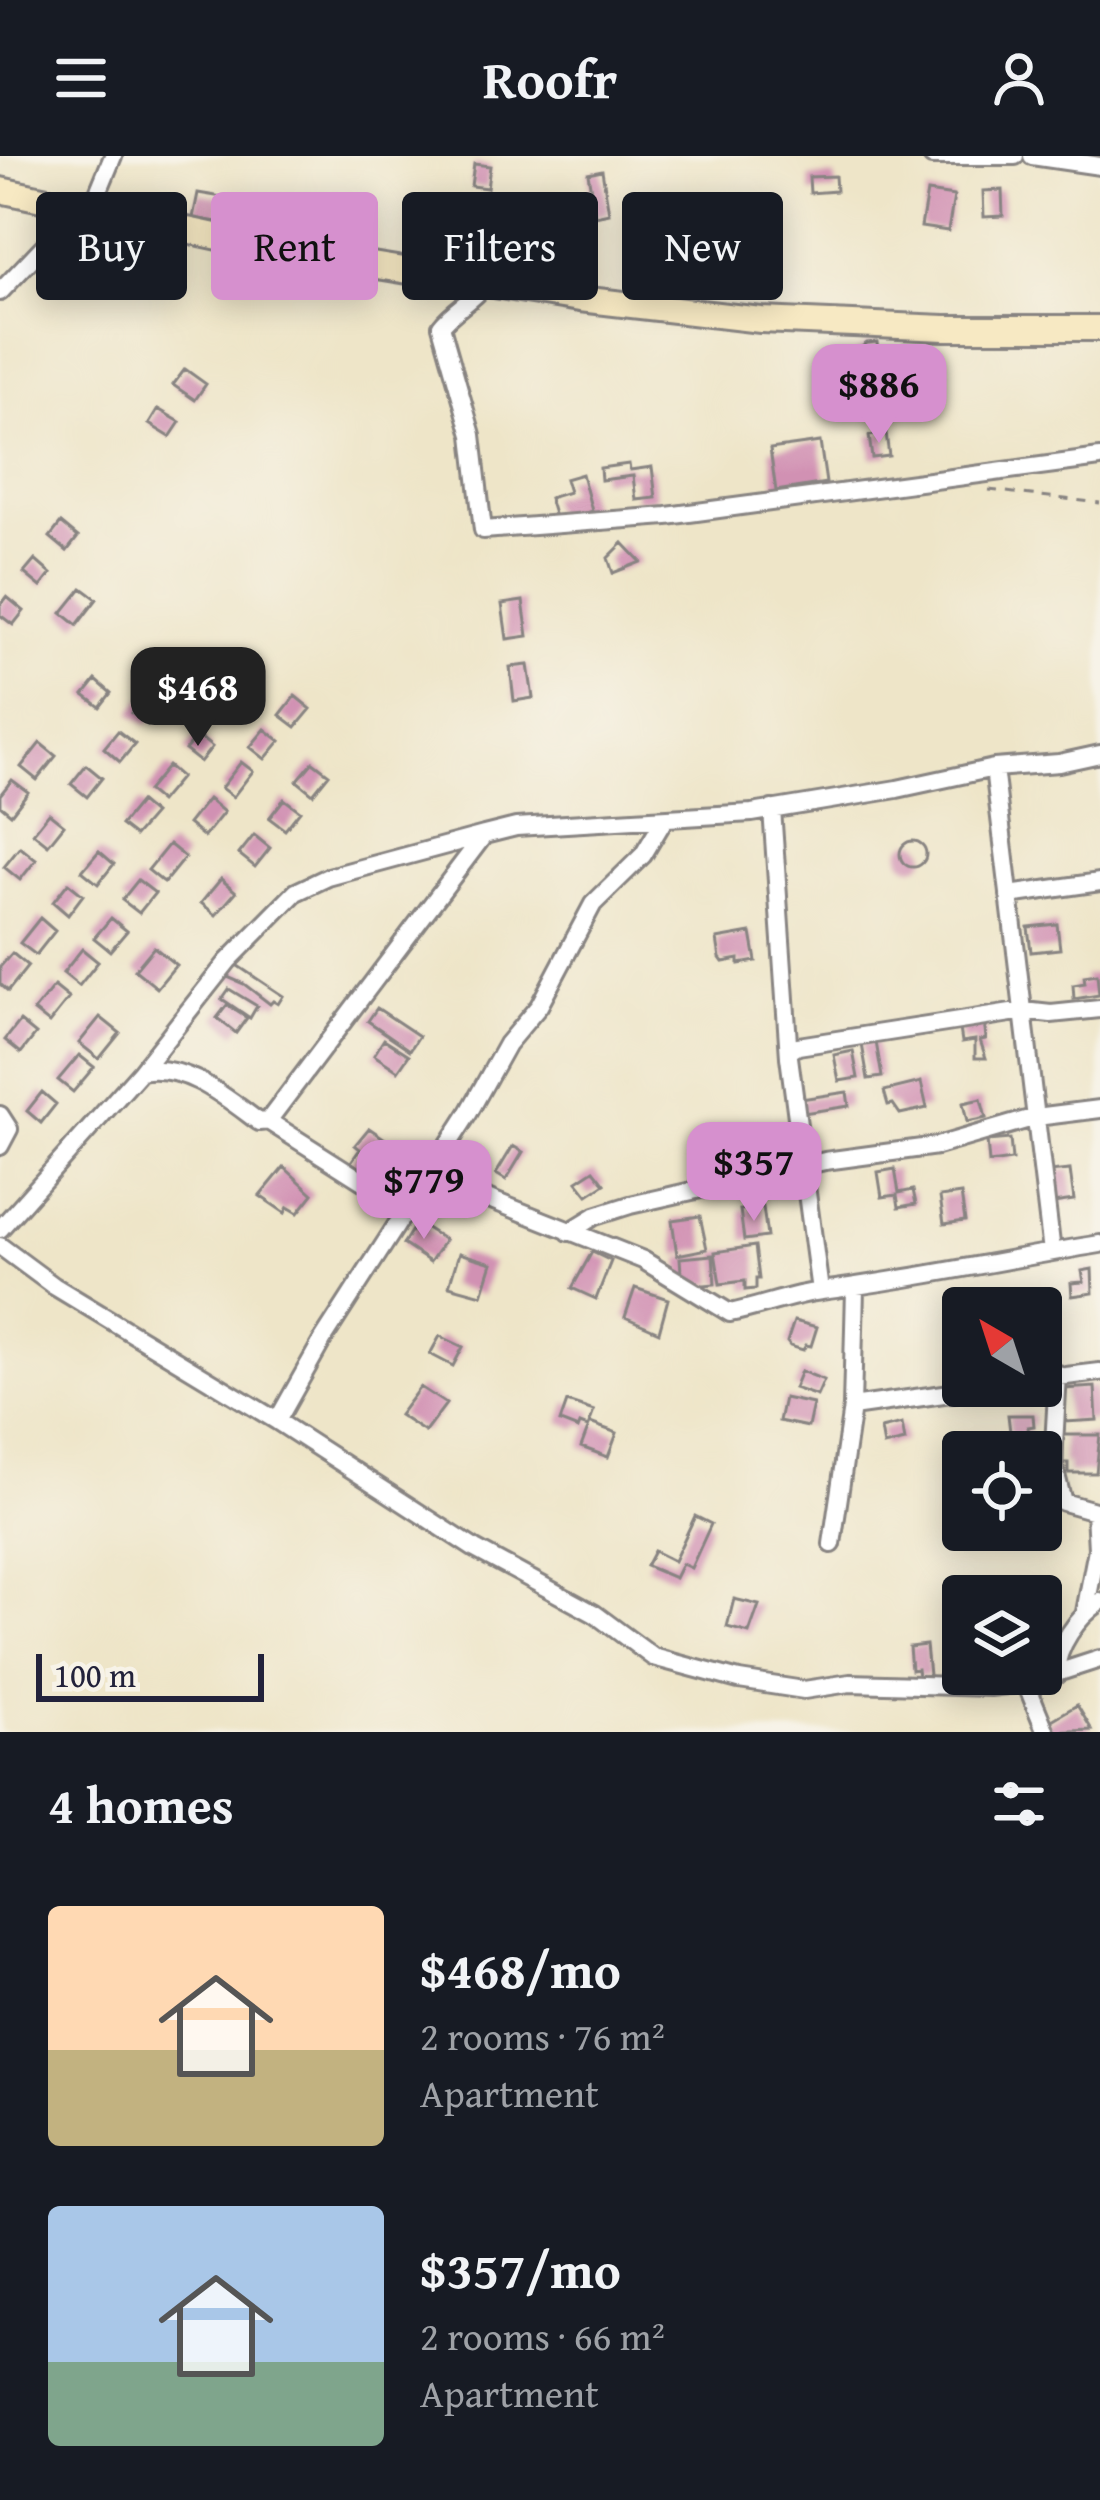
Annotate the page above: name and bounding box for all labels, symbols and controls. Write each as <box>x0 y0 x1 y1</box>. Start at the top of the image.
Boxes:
text: Roofr <box>483 39 617 118</box>
icon: menu <box>48 45 114 111</box>
icon: person <box>986 45 1052 111</box>
chip: Buy <box>36 192 187 300</box>
chip: Rent <box>211 192 378 300</box>
chip: Filters <box>402 192 598 300</box>
chip: New <box>622 192 783 300</box>
pin: $886 <box>808 344 950 446</box>
text: $886 <box>839 354 919 411</box>
pin: $468 <box>127 647 269 749</box>
text: $468 <box>158 657 238 714</box>
pin: $357 <box>683 1122 825 1224</box>
text: $357 <box>714 1132 794 1189</box>
pin: $779 <box>353 1140 495 1242</box>
text: $779 <box>384 1150 464 1207</box>
north arrow <box>942 1287 1062 1407</box>
map controls <box>942 1287 1062 1695</box>
button: locate <box>942 1431 1062 1551</box>
button: layers <box>942 1575 1062 1695</box>
scale bar <box>36 1648 264 1701</box>
text: 100 m <box>54 1651 136 1699</box>
text: 4 homes <box>48 1767 234 1842</box>
icon: filters <box>986 1771 1052 1837</box>
text: $468/mo <box>420 1932 621 2007</box>
icon: home <box>144 1954 288 2098</box>
text: 2 rooms · 76 m² <box>420 2007 665 2064</box>
text: Apartment <box>420 2064 599 2121</box>
text: $357/mo <box>420 2232 621 2307</box>
icon: home <box>144 2254 288 2398</box>
text: 2 rooms · 66 m² <box>420 2307 665 2364</box>
text: Apartment <box>420 2364 599 2421</box>

